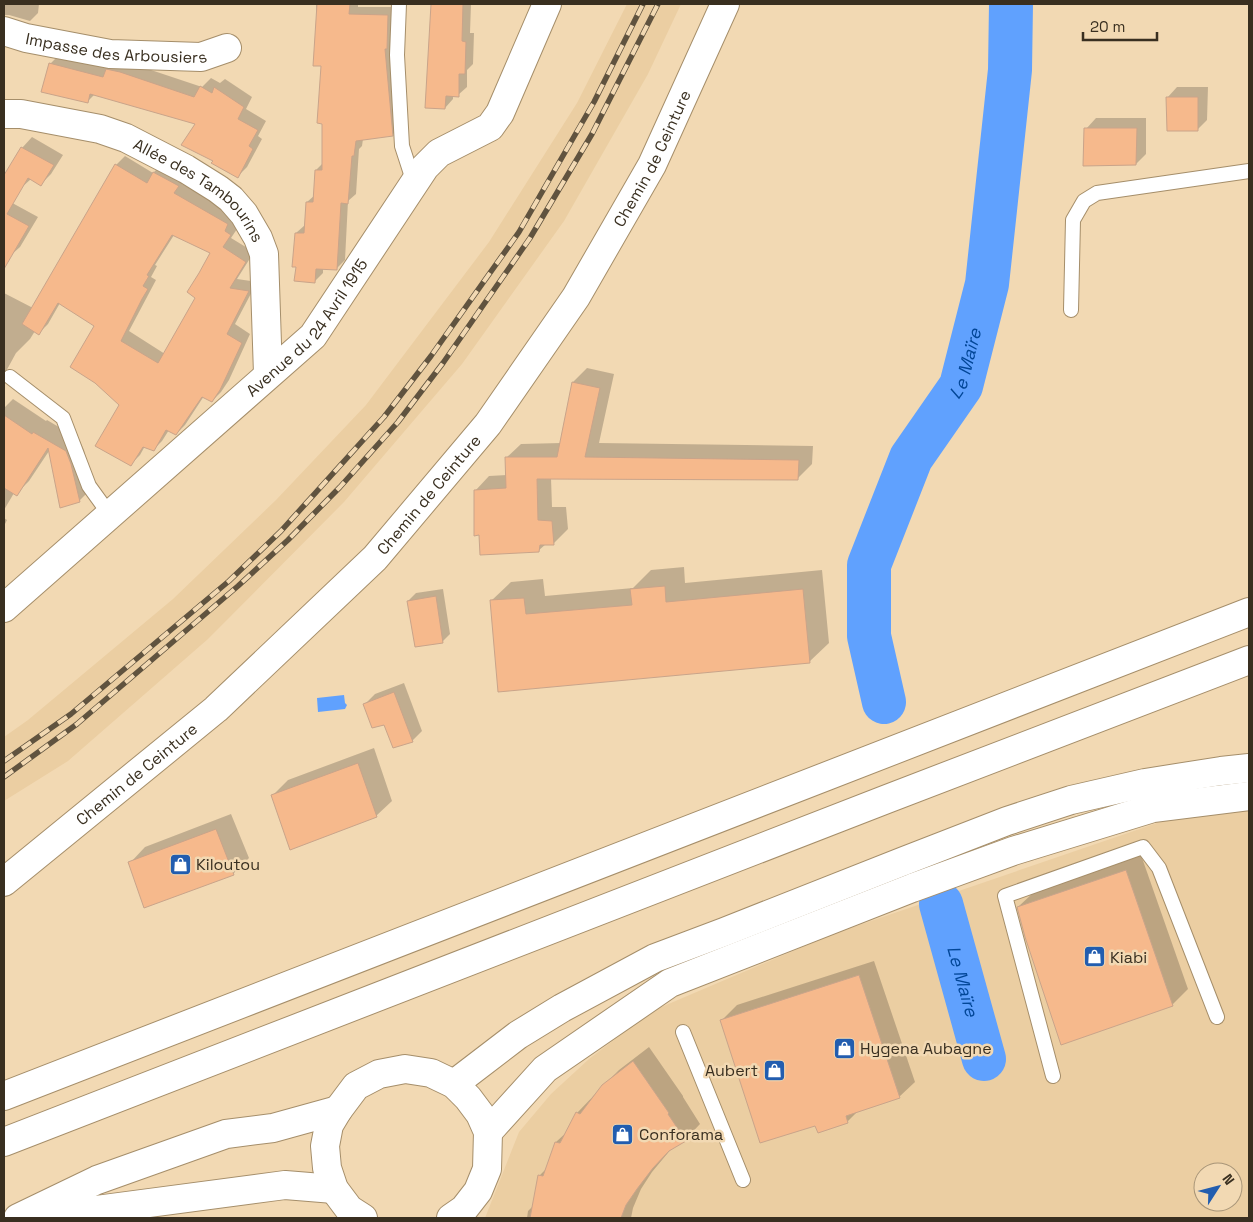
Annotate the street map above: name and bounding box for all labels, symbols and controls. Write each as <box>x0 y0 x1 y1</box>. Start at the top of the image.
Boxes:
scale bar <box>1083 10 1157 42</box>
text: 20 m <box>1090 17 1125 36</box>
street label: Impasse des Arbousiers <box>24 28 210 68</box>
street label: Chemin de Ceinture <box>609 87 696 231</box>
street label: Allée des Tambourins <box>130 134 268 246</box>
street label: Avenue du 24 Avril 1915 <box>242 255 372 401</box>
water label: Le Maïre <box>943 325 987 403</box>
street label: Chemin de Ceinture <box>372 430 486 559</box>
street label: Chemin de Ceinture <box>72 718 202 830</box>
shop icon: Kiloutou <box>168 852 192 876</box>
place label: Kiloutou <box>196 854 260 875</box>
water label: Le Maïre <box>942 943 984 1020</box>
shop icon: Kiabi <box>1082 945 1106 969</box>
place label: Kiabi <box>1110 947 1147 968</box>
shop icon: Hygena Aubagne <box>832 1036 856 1060</box>
place label: Hygena Aubagne <box>860 1038 992 1059</box>
shop icon: Aubert <box>762 1058 786 1082</box>
place label: Aubert <box>705 1060 758 1081</box>
shop icon: Conforama <box>611 1122 635 1146</box>
place label: Conforama <box>639 1124 723 1145</box>
north arrow <box>1193 1162 1243 1212</box>
text: N <box>1218 1170 1239 1188</box>

